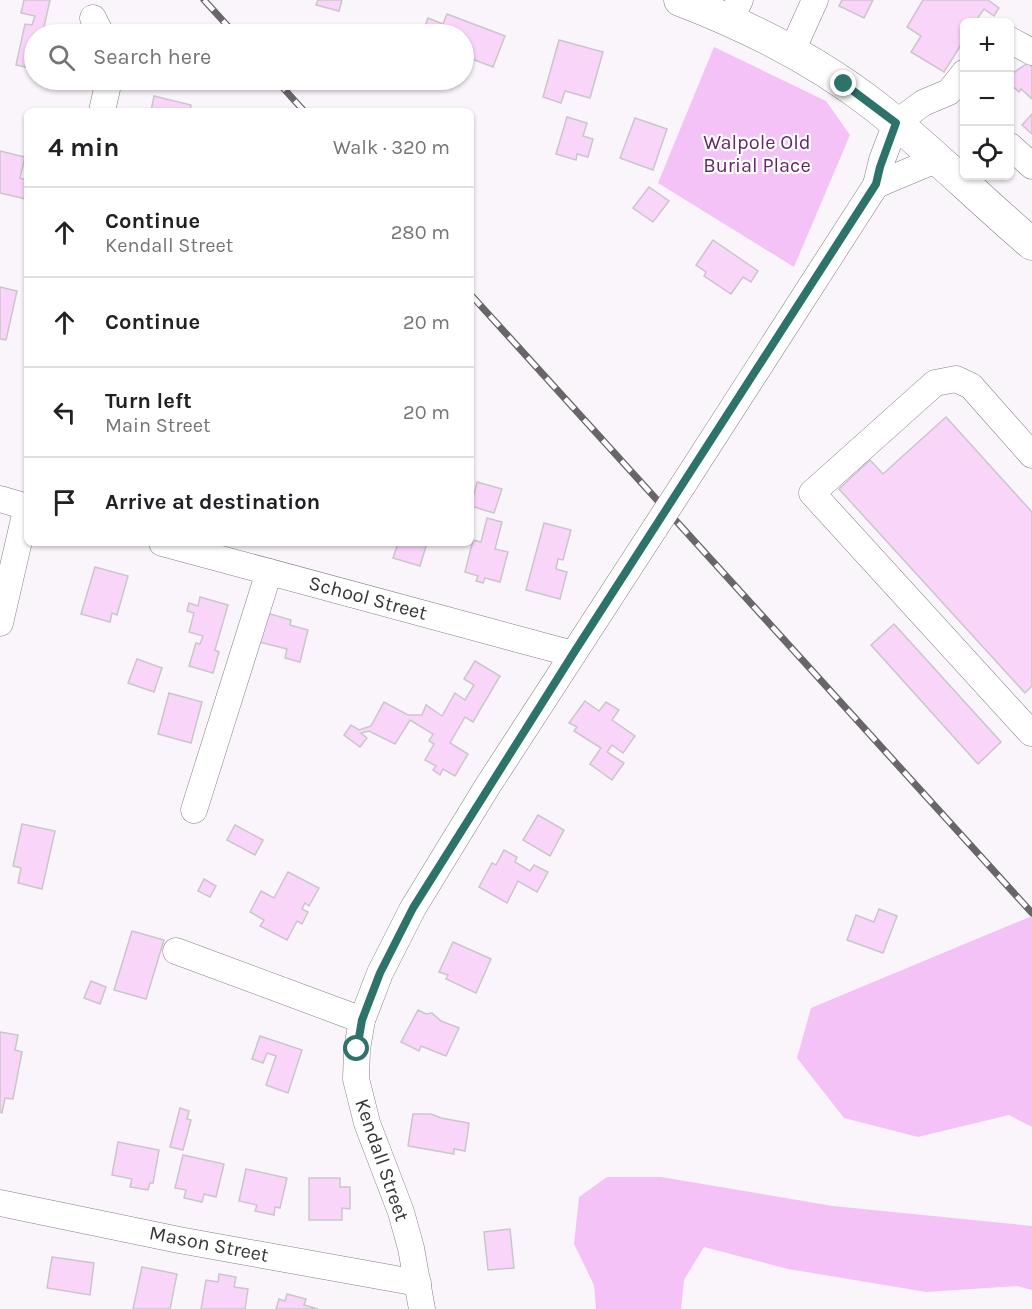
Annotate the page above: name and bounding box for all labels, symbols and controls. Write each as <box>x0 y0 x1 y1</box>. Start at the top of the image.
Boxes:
map controls <box>960 18 1014 180</box>
button: + <box>960 18 1014 72</box>
search box <box>24 24 474 90</box>
icon: search <box>45 41 78 74</box>
text: Search here <box>93 44 211 70</box>
route end <box>830 70 856 96</box>
button: − <box>960 72 1014 126</box>
button: locate <box>960 126 1014 180</box>
park label: Walpole Old Burial Place <box>703 131 811 177</box>
text: 4 min <box>48 132 119 163</box>
text: Walk · 320 m <box>333 136 450 159</box>
text: Continue <box>105 208 200 234</box>
icon: ahead <box>48 216 81 249</box>
text: 280 m <box>391 221 450 244</box>
text: Kendall Street <box>105 234 233 257</box>
icon: ahead <box>48 306 81 339</box>
text: Continue <box>105 309 200 335</box>
text: 20 m <box>403 311 450 334</box>
text: Turn left <box>105 388 192 414</box>
icon: left <box>48 396 81 429</box>
text: 20 m <box>403 401 450 424</box>
text: Main Street <box>105 414 211 437</box>
icon: arrive <box>48 486 81 519</box>
text: Arrive at destination <box>105 489 320 515</box>
street label: School Street <box>306 571 430 625</box>
route start <box>343 1035 369 1061</box>
street label: Kendall Street <box>350 1096 414 1225</box>
street label: Mason Street <box>147 1221 271 1267</box>

